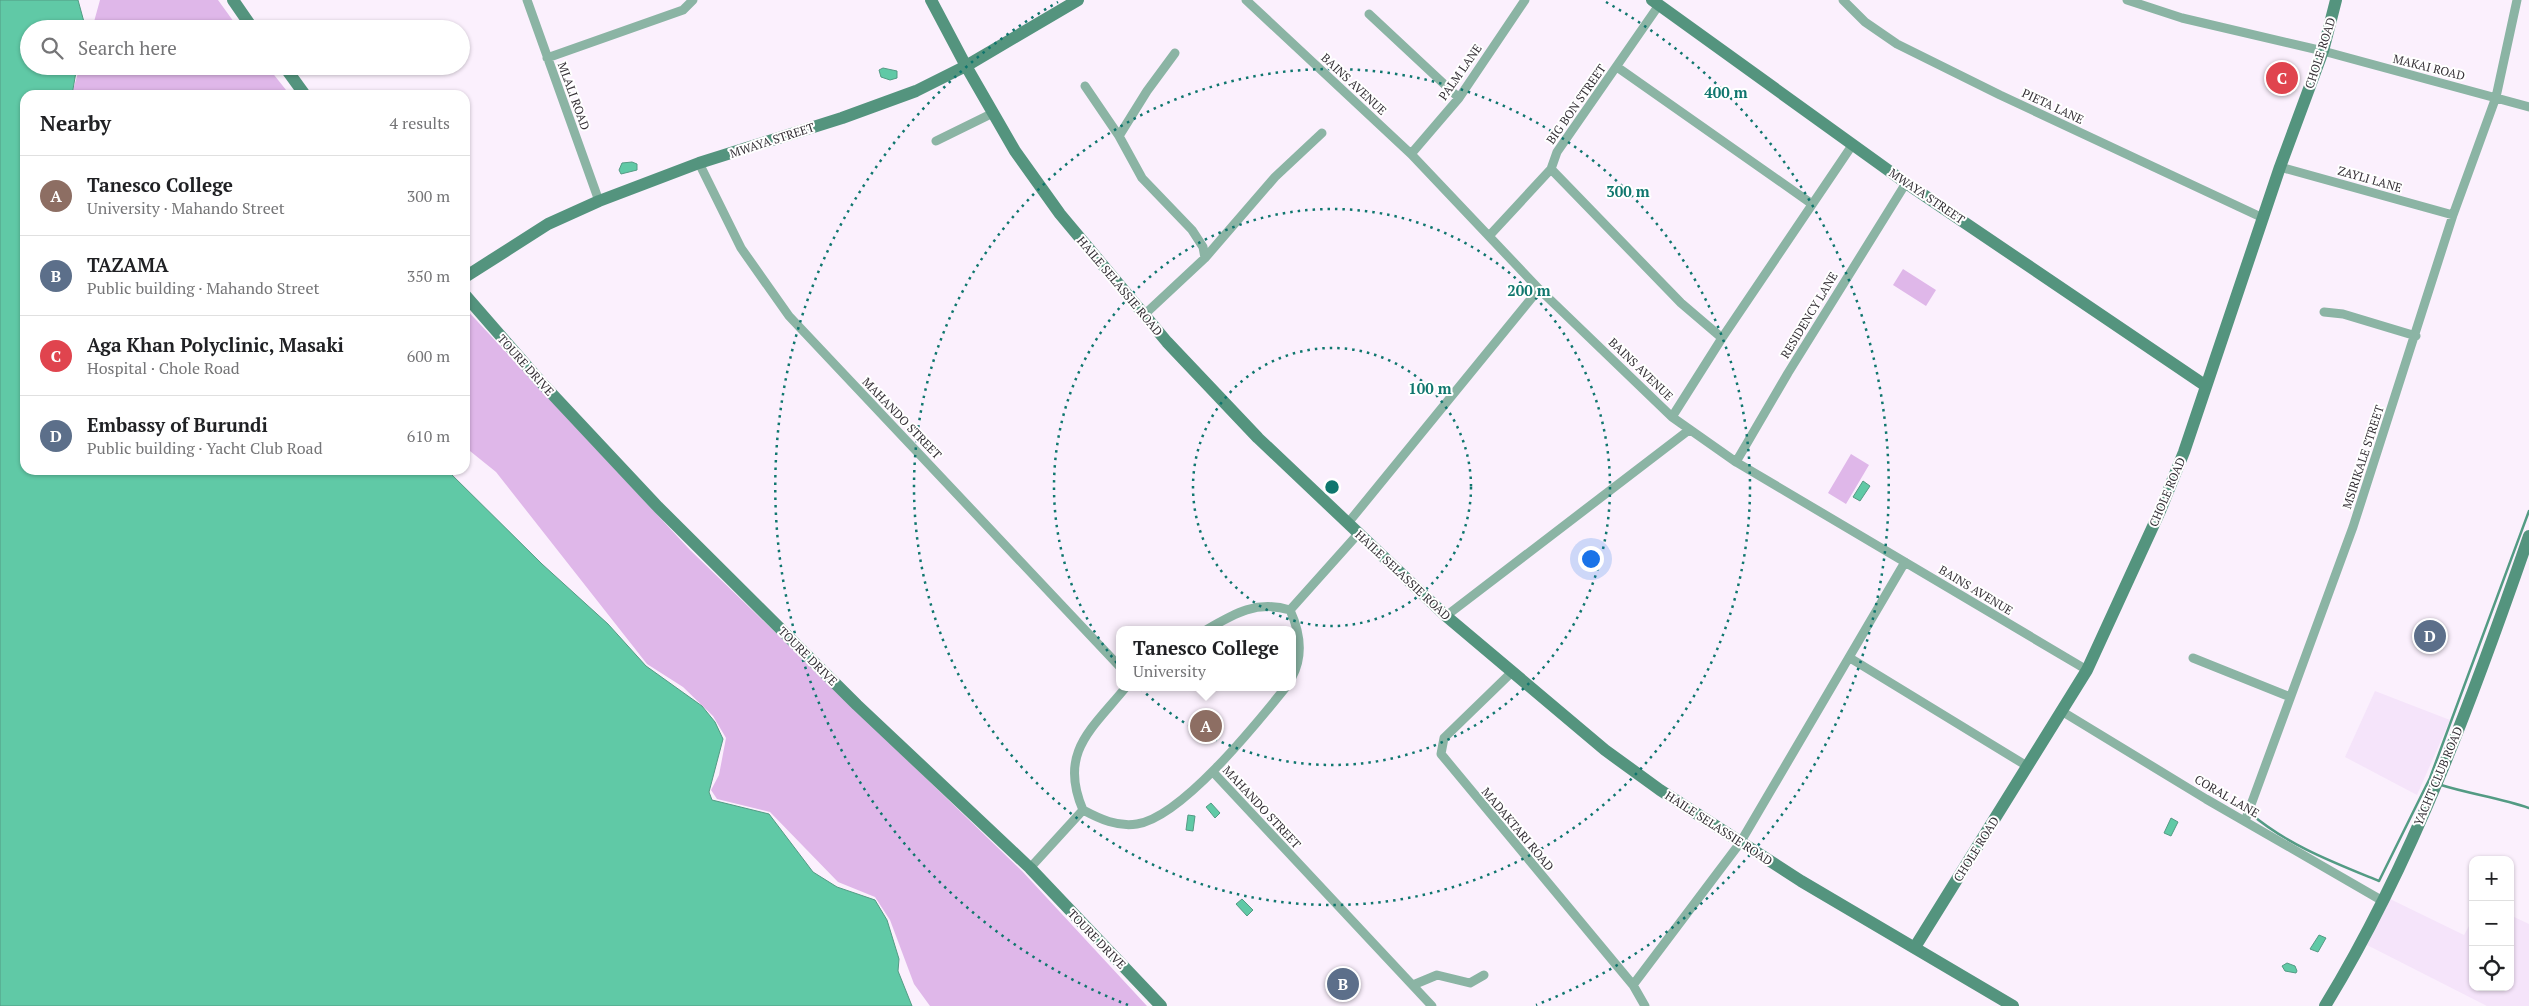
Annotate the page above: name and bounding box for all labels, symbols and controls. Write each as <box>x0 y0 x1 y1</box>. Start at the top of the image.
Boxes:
street label: CHOLE ROAD <box>2301 15 2339 91</box>
search box <box>20 20 470 75</box>
icon: search <box>38 34 66 62</box>
text: Search here <box>78 35 177 60</box>
street label: PALM LANE <box>1435 41 1485 103</box>
street label: BAINS AVENUE <box>1318 50 1390 118</box>
street label: MAKAI ROAD <box>2391 51 2467 83</box>
pin: C <box>2266 59 2298 97</box>
street label: MLALI ROAD <box>555 60 593 132</box>
street label: BIG BON STREET <box>1543 61 1609 147</box>
text: 400 m <box>1704 82 1748 102</box>
street label: PIETA LANE <box>2020 85 2086 127</box>
text: Nearby <box>40 109 111 137</box>
text: 4 results <box>390 112 450 134</box>
street label: MWAYA STREET <box>728 119 817 161</box>
street label: ZAYLI LANE <box>2336 163 2404 195</box>
street label: MWAYA STREET <box>1886 165 1968 227</box>
text: Tanesco College <box>87 172 233 197</box>
text: 300 m <box>1606 181 1650 201</box>
text: A <box>50 185 62 207</box>
text: 300 m <box>407 185 450 207</box>
text: University · Mahando Street <box>87 197 285 219</box>
street label: HAILE SELASSIE ROAD <box>1074 233 1166 339</box>
text: TAZAMA <box>87 252 169 277</box>
text: B <box>51 265 61 287</box>
text: 350 m <box>407 265 450 287</box>
street label: RESIDENCY LANE <box>1777 269 1841 361</box>
text: Public building · Mahando Street <box>87 277 319 299</box>
text: 200 m <box>1507 280 1551 300</box>
street label: TOURE DRIVE <box>495 331 557 399</box>
text: Aga Khan Polyclinic, Masaki <box>87 332 344 357</box>
street label: BAINS AVENUE <box>1606 335 1676 403</box>
text: C <box>51 345 61 367</box>
text: 600 m <box>407 345 450 367</box>
text: Hospital · Chole Road <box>87 357 240 379</box>
street label: MAHANDO STREET <box>859 374 945 462</box>
text: 100 m <box>1408 378 1452 398</box>
street label: MSIRIKALE STREET <box>2339 403 2387 511</box>
text: Embassy of Burundi <box>87 412 268 437</box>
text: D <box>50 425 62 447</box>
text: 610 m <box>407 425 450 447</box>
text: Public building · Yacht Club Road <box>87 437 323 459</box>
street label: CHOLE ROAD <box>2146 455 2188 529</box>
centre of rings <box>1323 478 1341 496</box>
street label: HAILE SELASSIE ROAD <box>1352 527 1454 623</box>
your location <box>1578 546 1604 572</box>
street label: BAINS AVENUE <box>1936 562 2016 618</box>
pin: D <box>2414 617 2446 655</box>
street label: TOURE DRIVE <box>775 623 841 689</box>
popup <box>1116 626 1296 691</box>
text: Tanesco College <box>1133 635 1279 660</box>
text: University <box>1133 660 1206 682</box>
pin: A <box>1190 707 1222 745</box>
street label: YACHT CLUB ROAD <box>2410 724 2466 828</box>
street label: MAHANDO STREET <box>1220 763 1305 852</box>
street label: CORAL LANE <box>2192 771 2262 821</box>
street label: MADAKTARI ROAD <box>1479 784 1557 874</box>
street label: HAILE SELASSIE ROAD <box>1662 788 1776 868</box>
street label: CHOLE ROAD <box>1950 814 2002 884</box>
map controls <box>2469 856 2514 991</box>
button: + <box>2469 856 2514 901</box>
button: − <box>2469 901 2514 946</box>
street label: TOURE DRIVE <box>1065 906 1129 972</box>
button: locate <box>2469 946 2514 991</box>
pin: B <box>1327 965 1359 1003</box>

